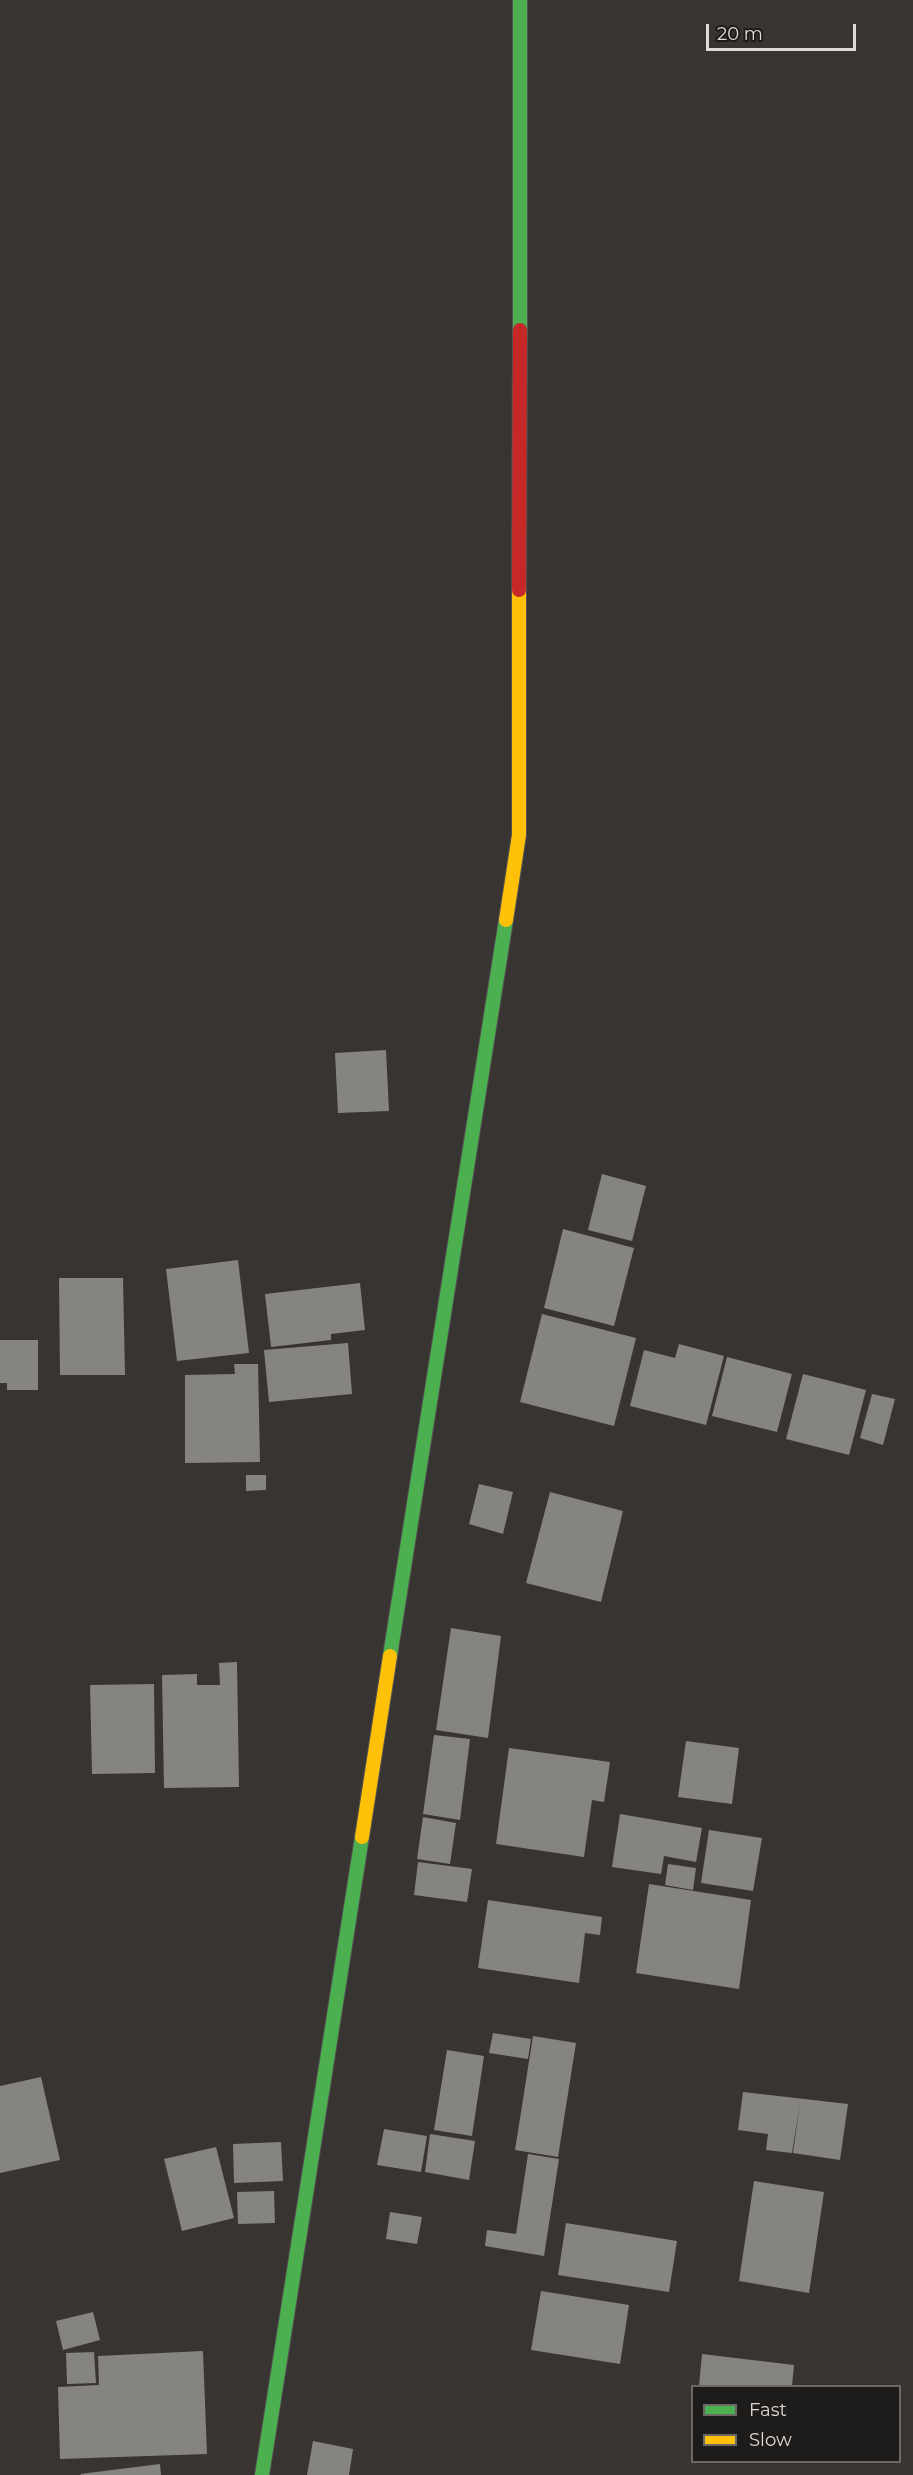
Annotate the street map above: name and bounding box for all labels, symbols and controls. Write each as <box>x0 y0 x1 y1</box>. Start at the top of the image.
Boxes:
scale bar <box>709 12 859 50</box>
text: 20 m <box>717 23 763 45</box>
legend <box>691 2385 901 2463</box>
text: Fast <box>749 2399 787 2421</box>
text: Slow <box>749 2429 792 2451</box>

